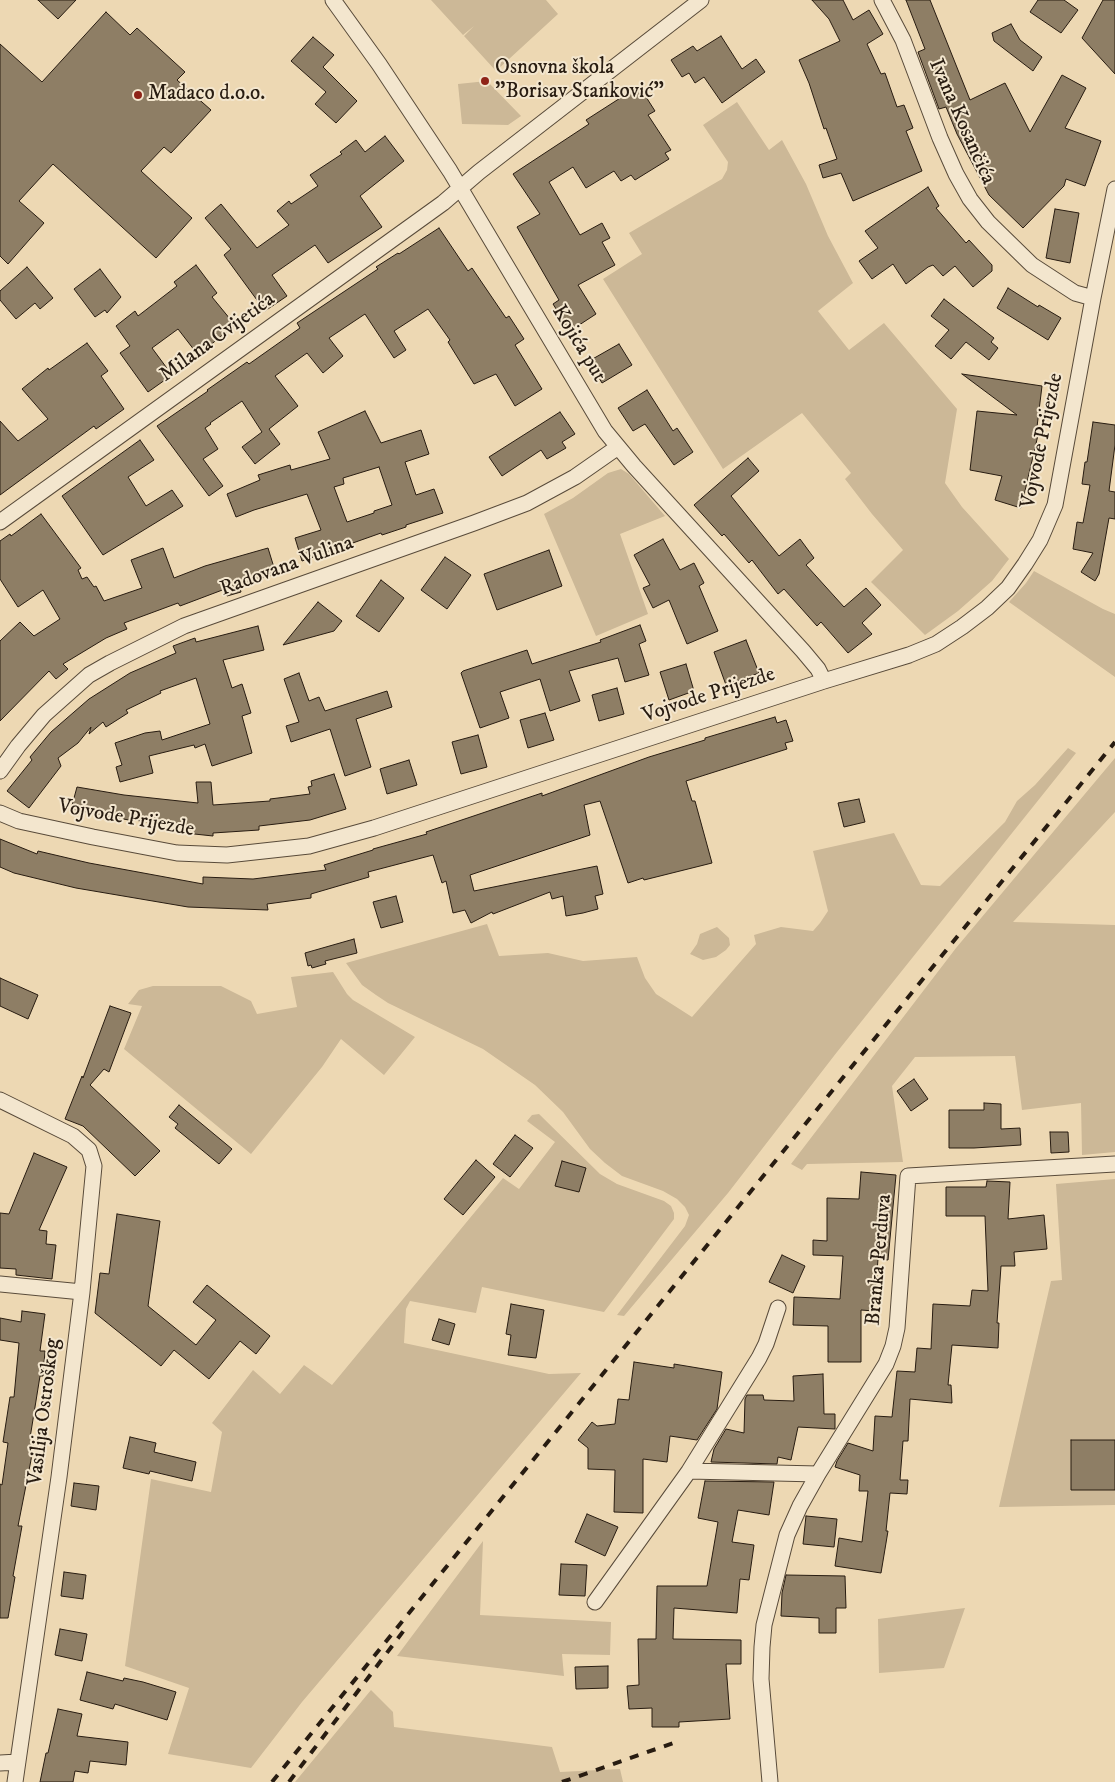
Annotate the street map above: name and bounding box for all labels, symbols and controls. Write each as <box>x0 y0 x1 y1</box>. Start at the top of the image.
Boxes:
street label: Ivana Kosančića <box>922 55 1000 189</box>
place label: Osnovna škola "Borisav Stanković" <box>495 56 664 106</box>
marker: Osnovna škola "Borisav Stanković" <box>479 75 491 87</box>
place label: Madaco d.o.o. <box>148 82 265 108</box>
marker: Madaco d.o.o. <box>132 89 144 101</box>
street label: Milana Cvijetića <box>155 288 281 388</box>
street label: Kojića put <box>545 301 611 387</box>
street label: Vojvode Prijezde <box>1016 371 1070 511</box>
street label: Radovana Vulina <box>217 531 357 603</box>
street label: Vojvode Prijezde <box>640 663 778 729</box>
street label: Vojvode Prijezde <box>56 795 196 843</box>
street label: Branka Perduva <box>862 1193 898 1327</box>
street label: Vasilija Ostroškog <box>23 1337 67 1487</box>

